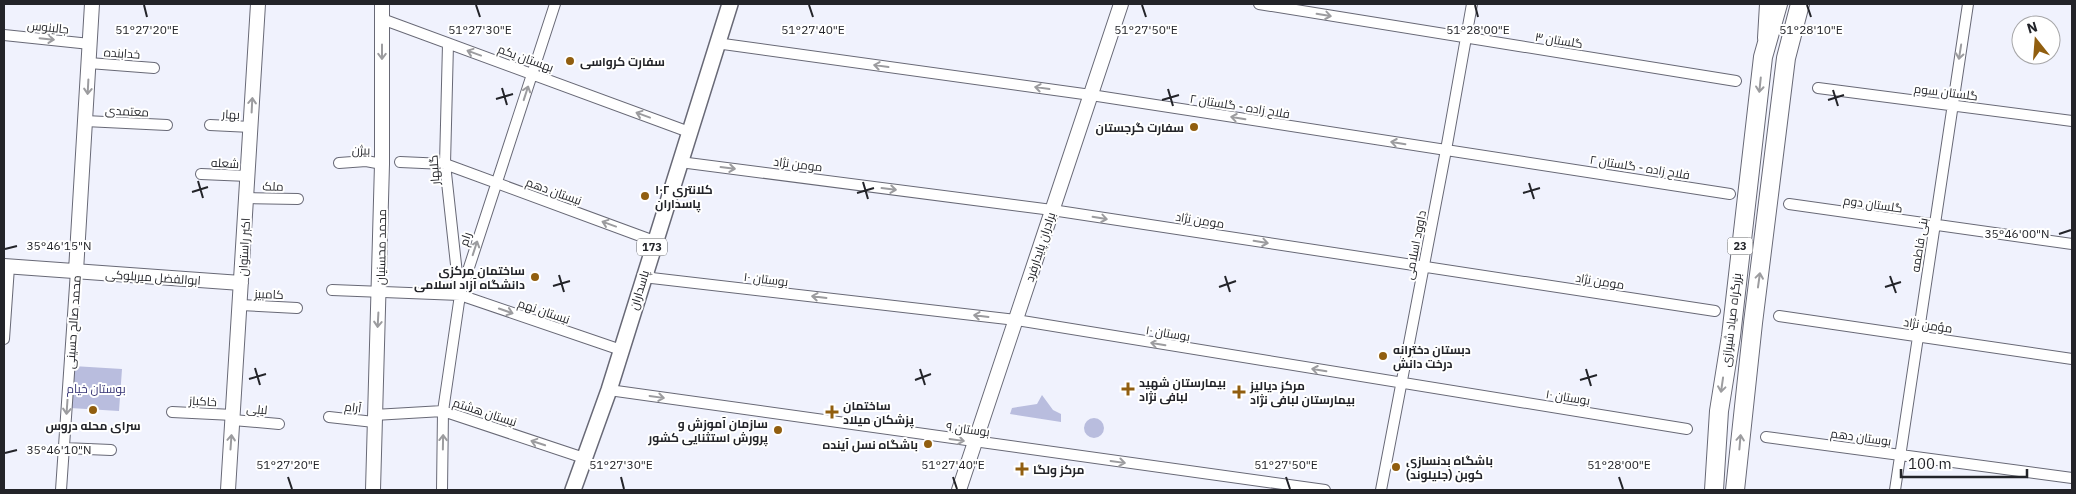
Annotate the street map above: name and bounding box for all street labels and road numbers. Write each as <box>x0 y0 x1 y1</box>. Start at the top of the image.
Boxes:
street label: جالینوس <box>26 17 70 37</box>
street label: گلستان ۳ <box>1534 29 1584 51</box>
street label: بهستان یکم <box>496 41 556 76</box>
street label: خدابنده <box>103 44 141 62</box>
street label: گلستان سوم <box>1913 81 1979 104</box>
street label: فلاح زاده - گلستان ۲ <box>1189 91 1291 122</box>
street label: معتمدی <box>105 102 149 120</box>
street label: بهار <box>221 106 240 122</box>
street label: بیژن <box>352 142 370 158</box>
street label: فلاح زاده - گلستان ۲ <box>1589 152 1691 183</box>
street label: مومن نژاد <box>773 154 823 174</box>
street label: شعله <box>211 155 240 171</box>
street label: گلبهار <box>425 155 443 186</box>
street label: نیستان دهم <box>524 174 584 209</box>
street label: ملک <box>262 178 284 194</box>
street label: گلستان دوم <box>1842 192 1904 217</box>
street label: محمد محسنیان <box>373 209 389 285</box>
street label: مومن نژاد <box>1174 209 1226 231</box>
street label: داوود اسلامی <box>1401 209 1429 281</box>
street label: برادران پایدارفرد <box>1022 210 1060 284</box>
street label: اکبر راستوان <box>235 217 253 277</box>
street label: بنی فاطمه <box>1907 217 1931 273</box>
street label: رام <box>456 230 475 248</box>
road number: 173 <box>637 238 667 256</box>
road number: 23 <box>1728 238 1752 255</box>
street label: ابوالفضل میربلوکی <box>105 266 201 288</box>
street label: پاسداران <box>626 268 654 312</box>
street label: بوستان ۱۰ <box>743 269 789 289</box>
street label: مومن نژاد <box>1574 270 1626 292</box>
street label: بزرگراه صیاد شیرازی <box>1718 272 1744 368</box>
street label: محمد صالح حسینی <box>62 275 85 369</box>
street label: کامبیز <box>253 286 284 302</box>
street label: نیستان نهم <box>516 295 572 328</box>
street label: مؤمن نژاد <box>1902 314 1954 336</box>
street label: بوستان ۱۰ <box>1145 322 1191 344</box>
street label: بوستان ۱۰ <box>1545 386 1591 408</box>
street label: خاکباز <box>188 393 217 409</box>
street label: نیستان هشتم <box>451 395 519 430</box>
street label: آرام <box>343 399 363 417</box>
street label: لیلی <box>246 401 268 417</box>
street label: بوستان ۹ <box>945 418 991 440</box>
street label: بوستان دهم <box>1830 425 1892 450</box>

